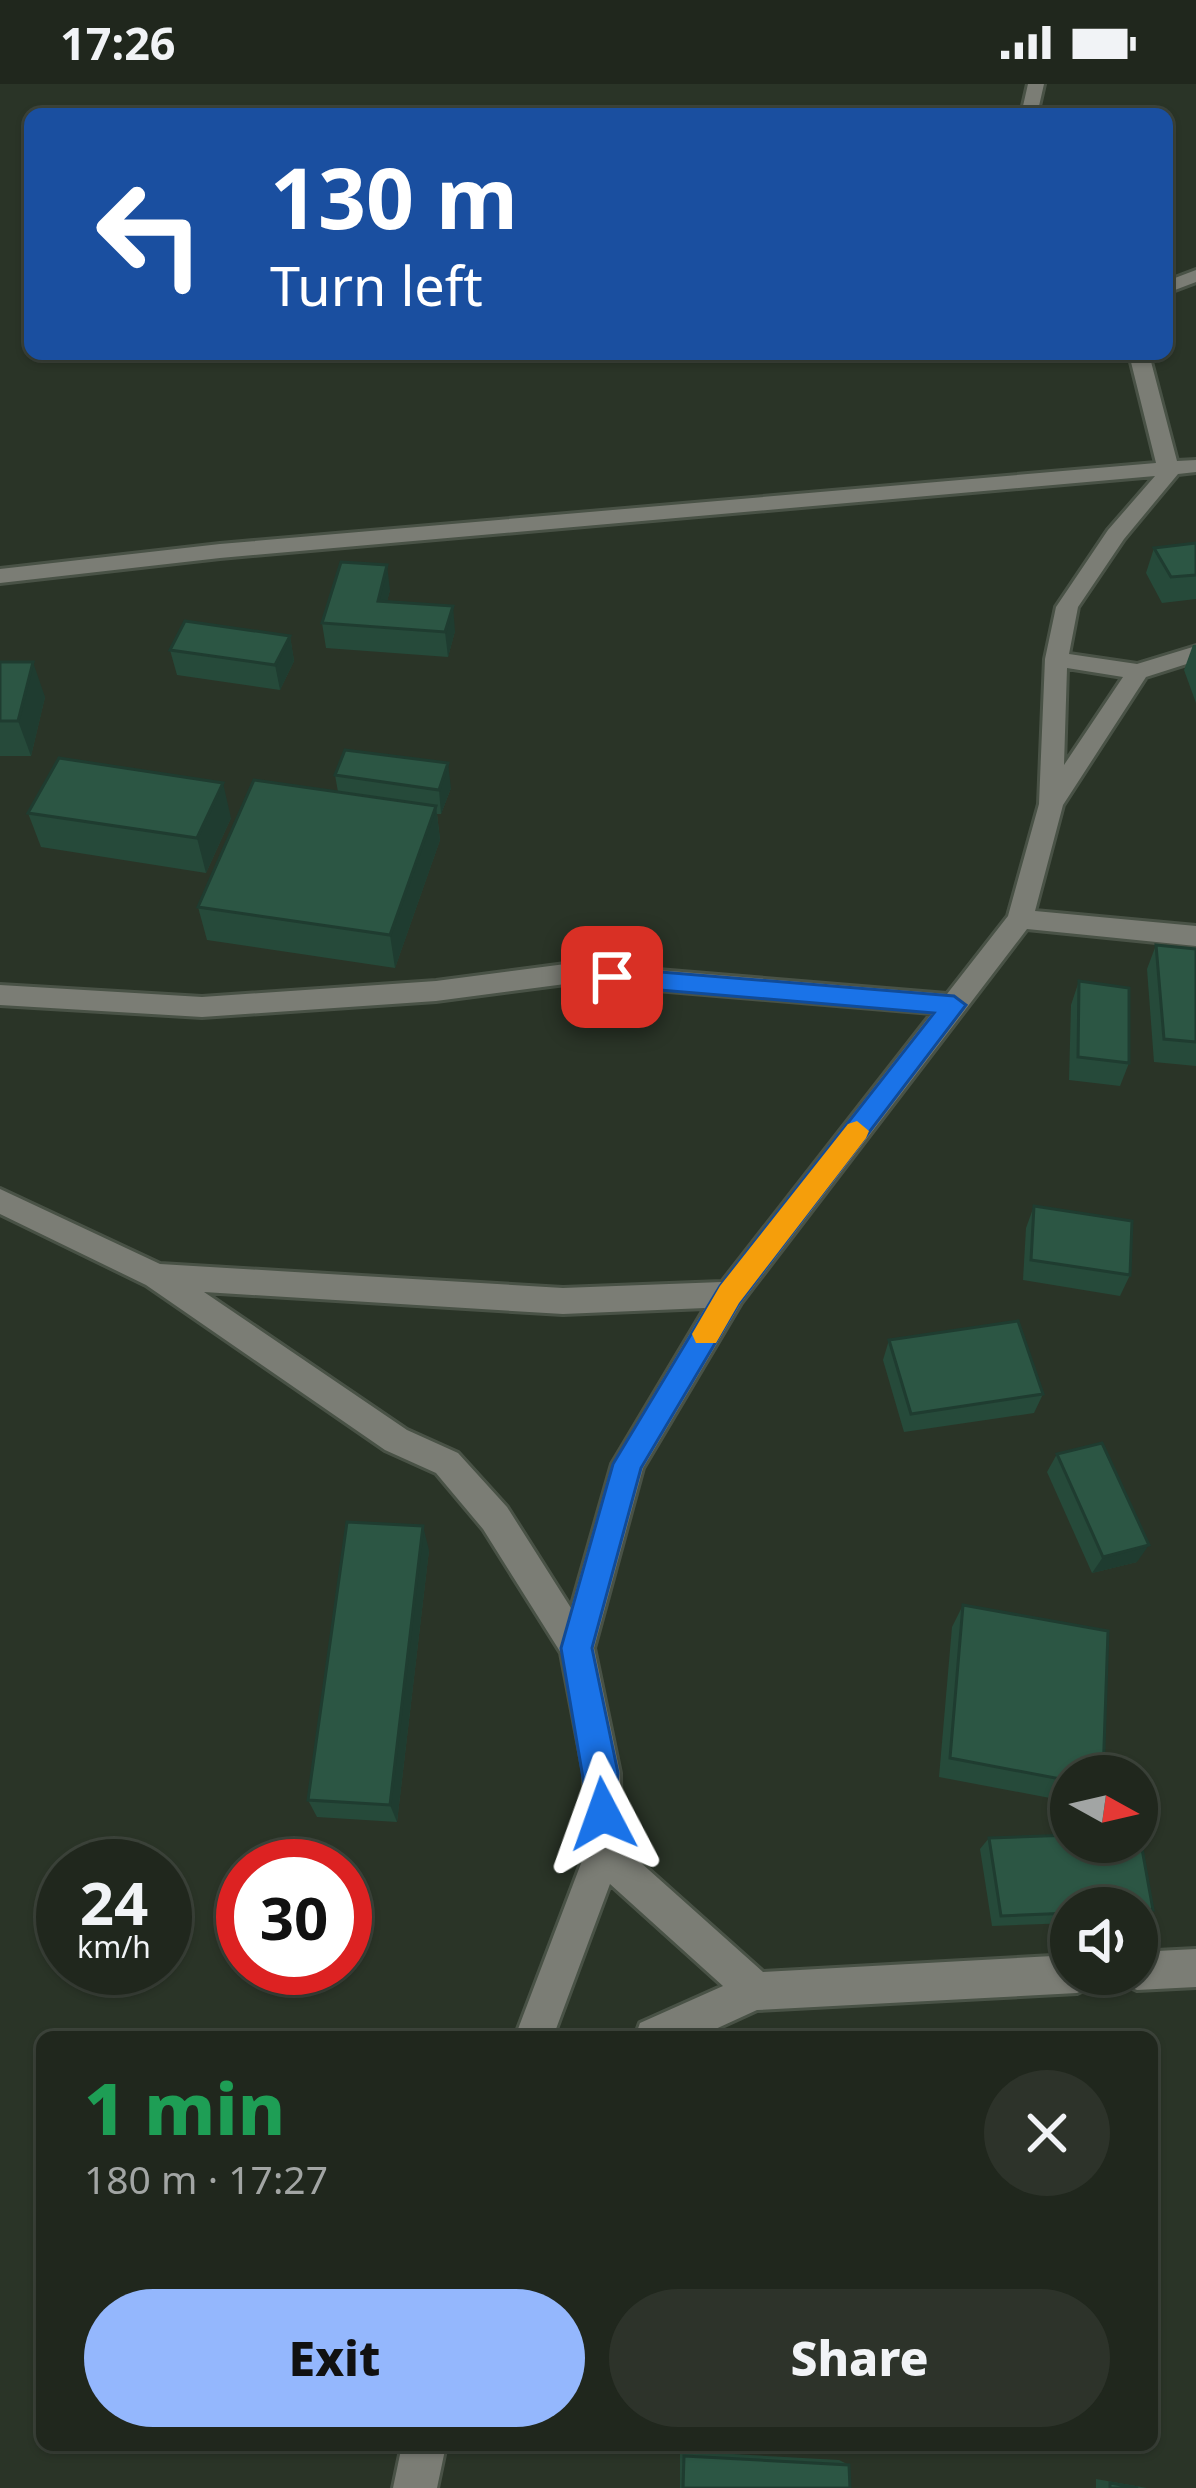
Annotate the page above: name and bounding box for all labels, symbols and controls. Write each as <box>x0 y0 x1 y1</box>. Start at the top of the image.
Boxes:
text: 17:26 <box>60 12 176 73</box>
text: 130 m <box>270 139 518 254</box>
icon: left <box>72 156 228 312</box>
text: Turn left <box>270 248 483 322</box>
pin <box>561 926 663 1028</box>
icon: arrive <box>579 944 645 1010</box>
position arrow <box>540 1751 666 1877</box>
north arrow <box>1050 1755 1158 1863</box>
map controls <box>1050 1755 1158 1995</box>
speed limit sign: 30 <box>216 1839 372 1995</box>
text: 24 <box>80 1861 148 1943</box>
button: sound <box>1050 1887 1158 1995</box>
text: km/h <box>77 1926 151 1967</box>
text: 1 min <box>84 2058 285 2156</box>
button: close <box>984 2070 1110 2196</box>
text: 180 m · 17:27 <box>84 2152 328 2205</box>
button: Exit <box>84 2289 585 2427</box>
button: Share <box>609 2289 1110 2427</box>

